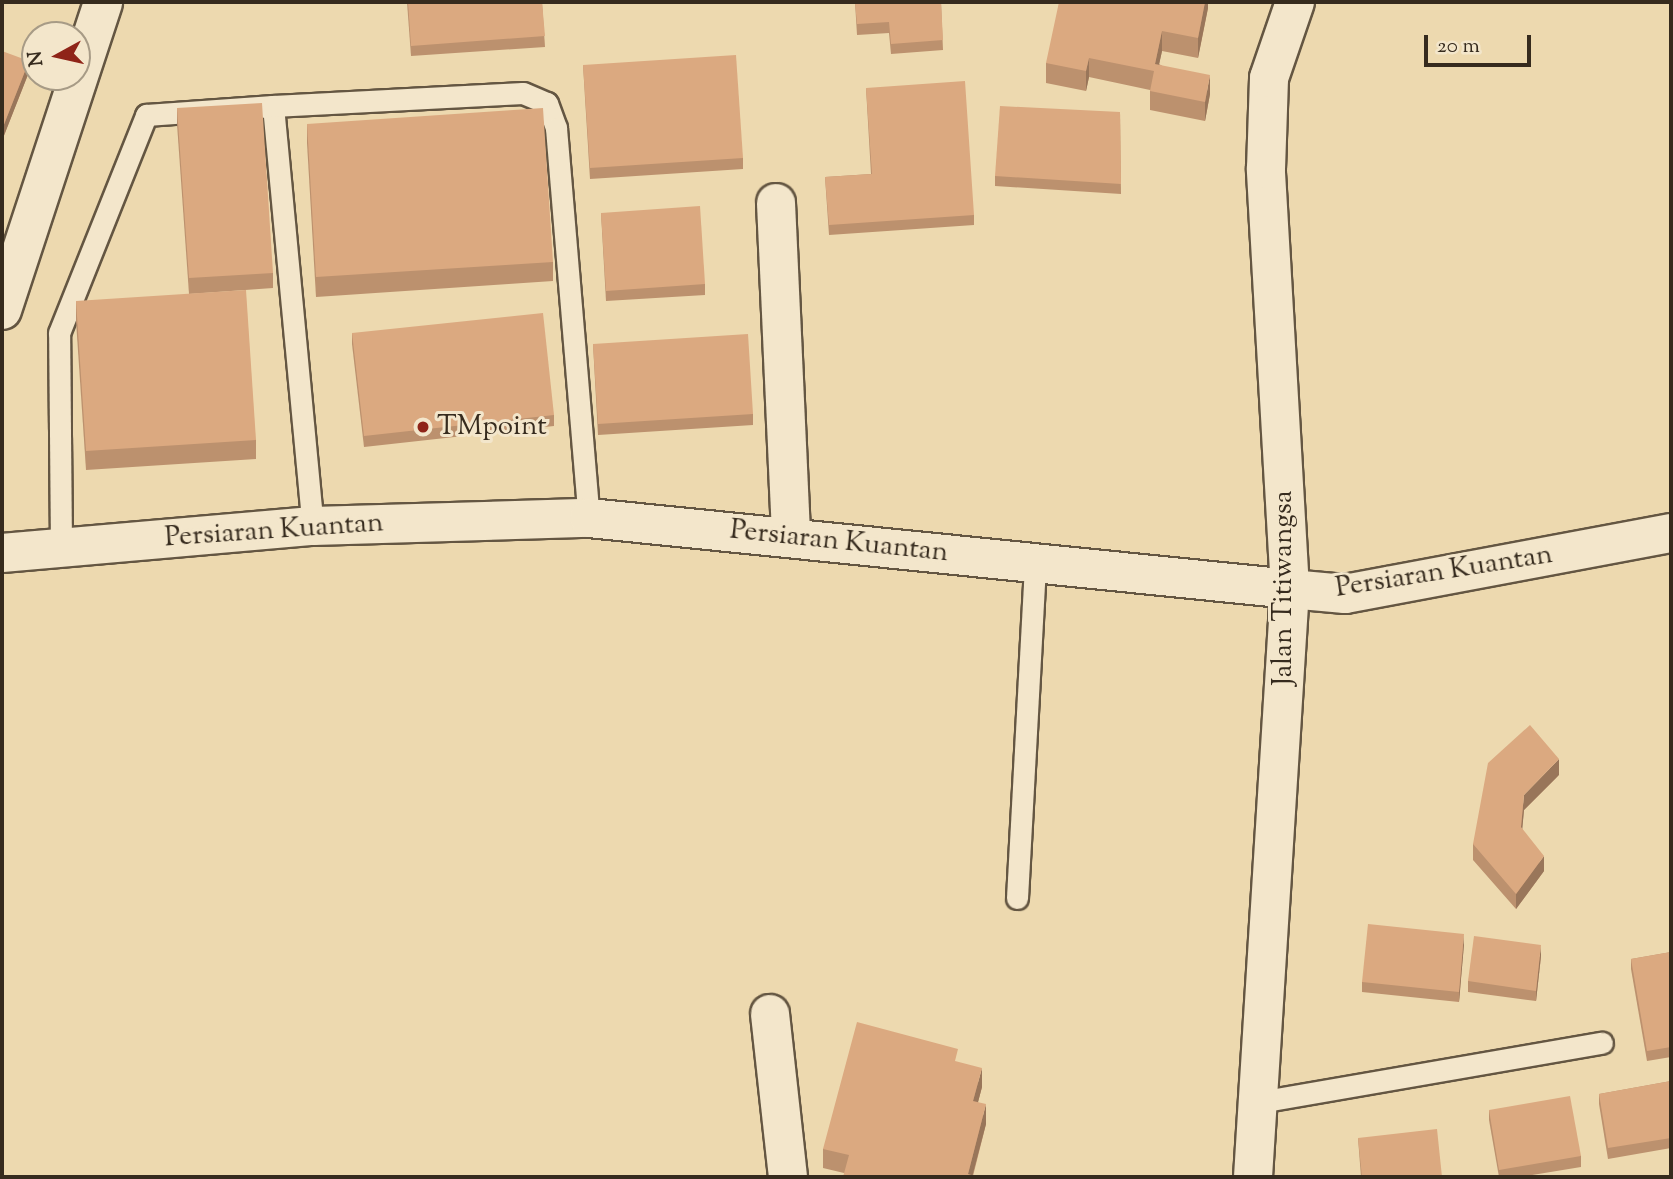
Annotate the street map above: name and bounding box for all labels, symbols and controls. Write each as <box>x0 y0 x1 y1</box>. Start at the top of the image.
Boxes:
north arrow <box>21 21 91 91</box>
scale bar <box>1428 21 1535 65</box>
text: 20 m <box>1437 32 1480 62</box>
text: N <box>22 49 51 68</box>
place label: TMpoint <box>437 410 547 444</box>
marker: TMpoint <box>415 419 431 435</box>
street label: Jalan Titiwangsa <box>1267 490 1301 686</box>
street label: Persiaran Kuantan <box>164 507 384 555</box>
street label: Persiaran Kuantan <box>728 514 950 570</box>
street label: Persiaran Kuantan <box>1333 538 1555 606</box>

